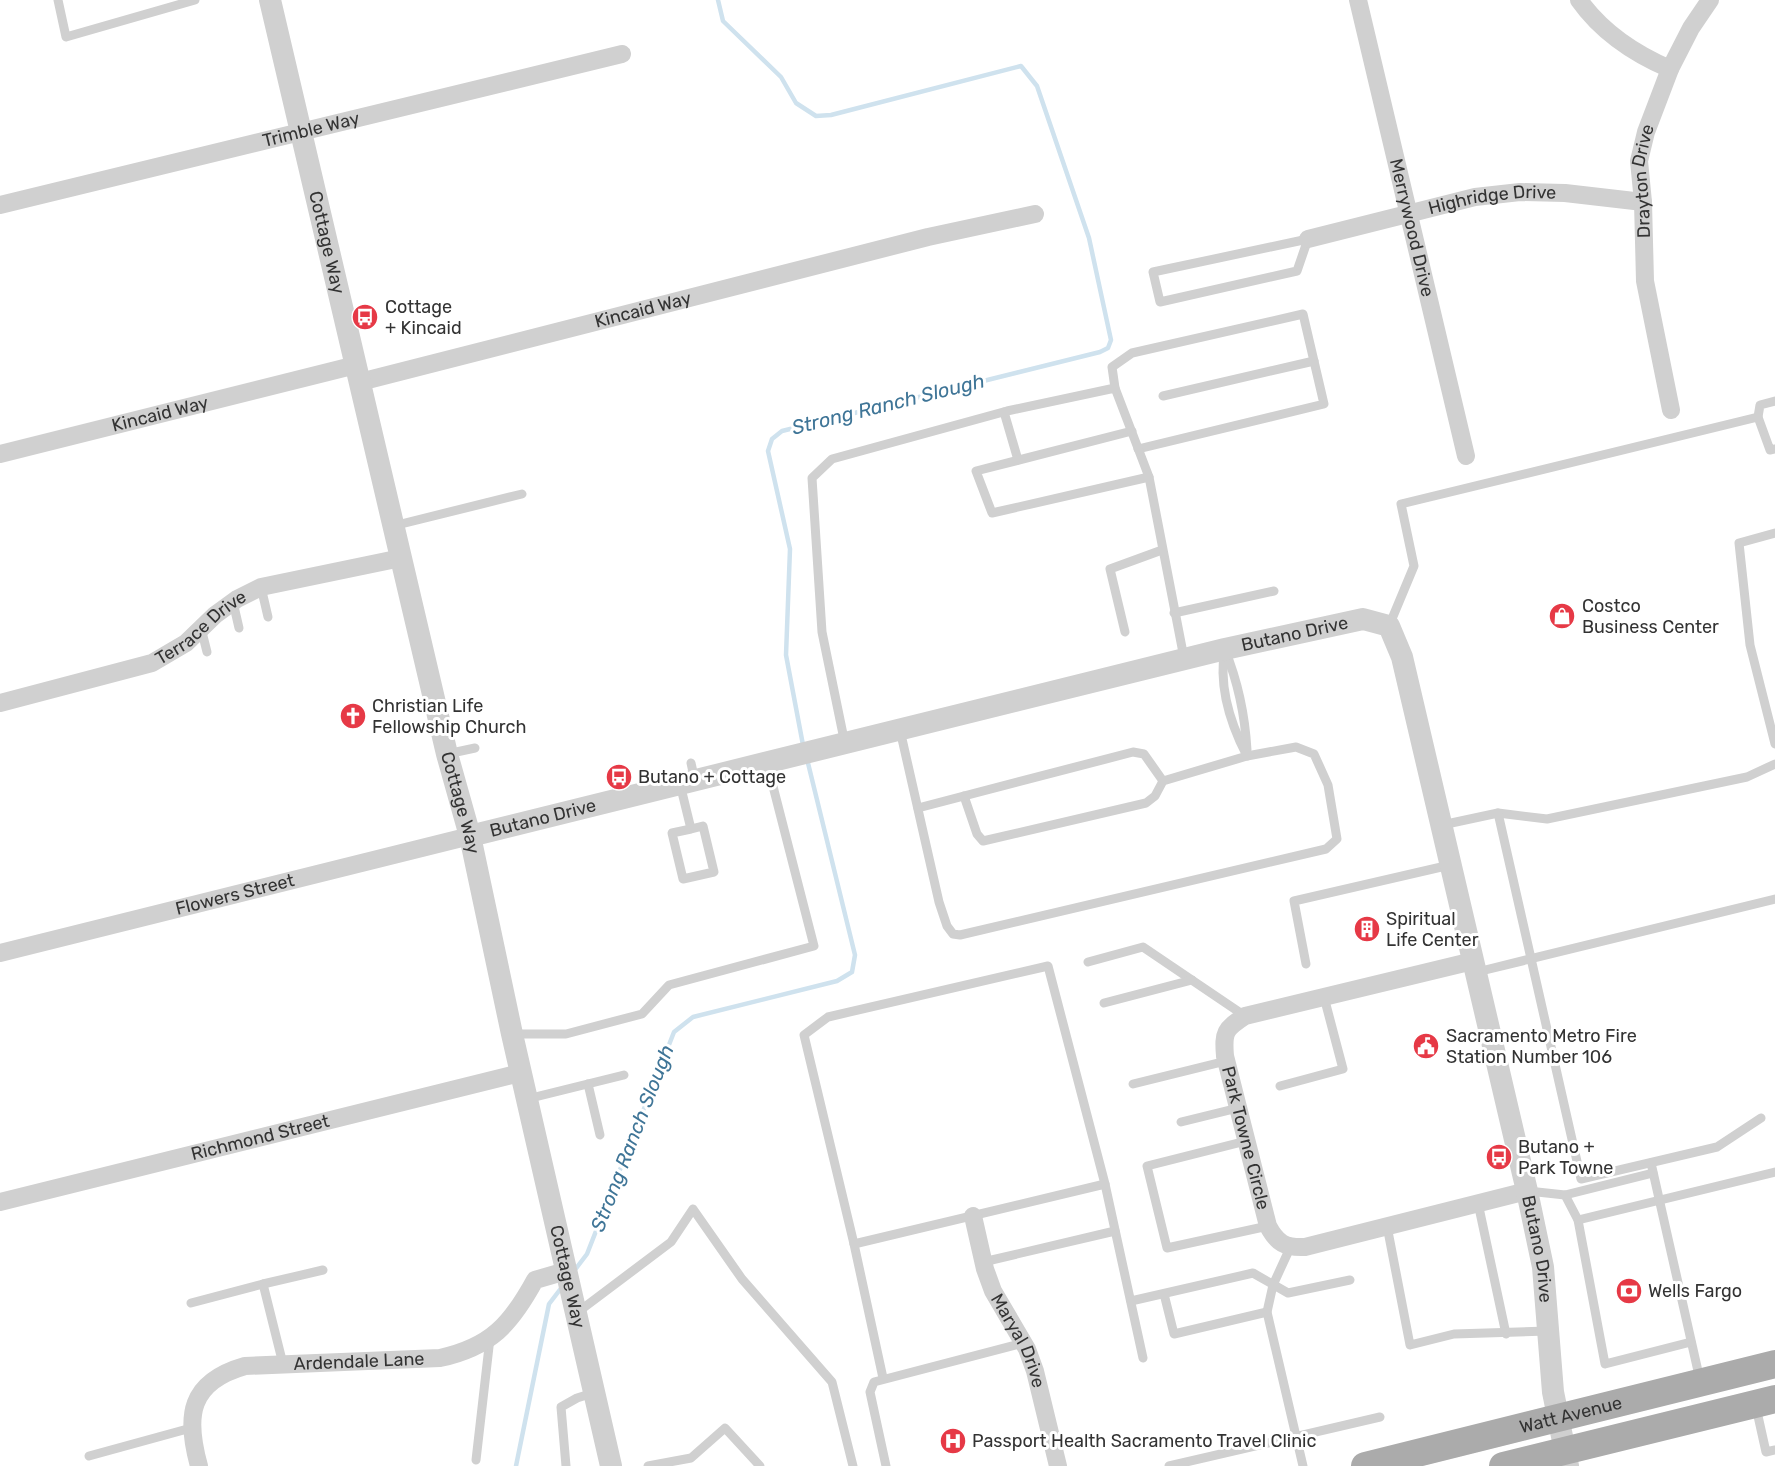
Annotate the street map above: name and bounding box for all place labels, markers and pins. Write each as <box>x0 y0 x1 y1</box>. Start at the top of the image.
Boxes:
place label: Cottage + Kincaid <box>385 296 462 339</box>
bus stop icon: Cottage + Kincaid <box>350 302 380 332</box>
place label: Costco Business Center <box>1582 595 1719 638</box>
shop icon: Costco Business Center <box>1547 601 1577 631</box>
place label: Christian Life Fellowship Church <box>372 695 526 738</box>
church icon: Christian Life Fellowship Church <box>338 701 368 731</box>
bus stop icon: Butano + Cottage <box>604 762 634 792</box>
place label: Butano + Cottage <box>638 766 786 788</box>
place label: Spiritual Life Center <box>1386 908 1479 951</box>
building icon: Spiritual Life Center <box>1352 914 1382 944</box>
place label: Sacramento Metro Fire Station Number 106 <box>1446 1025 1637 1068</box>
public building icon: Sacramento Metro Fire Station Number 106 <box>1411 1031 1441 1061</box>
place label: Butano + Park Towne <box>1518 1136 1613 1179</box>
bus stop icon: Butano + Park Towne <box>1484 1142 1514 1172</box>
bank icon: Wells Fargo <box>1614 1276 1644 1306</box>
place label: Wells Fargo <box>1648 1280 1742 1302</box>
hospital icon: Passport Health Sacramento Travel Clinic <box>938 1426 968 1456</box>
place label: Passport Health Sacramento Travel Clinic <box>972 1430 1316 1452</box>

